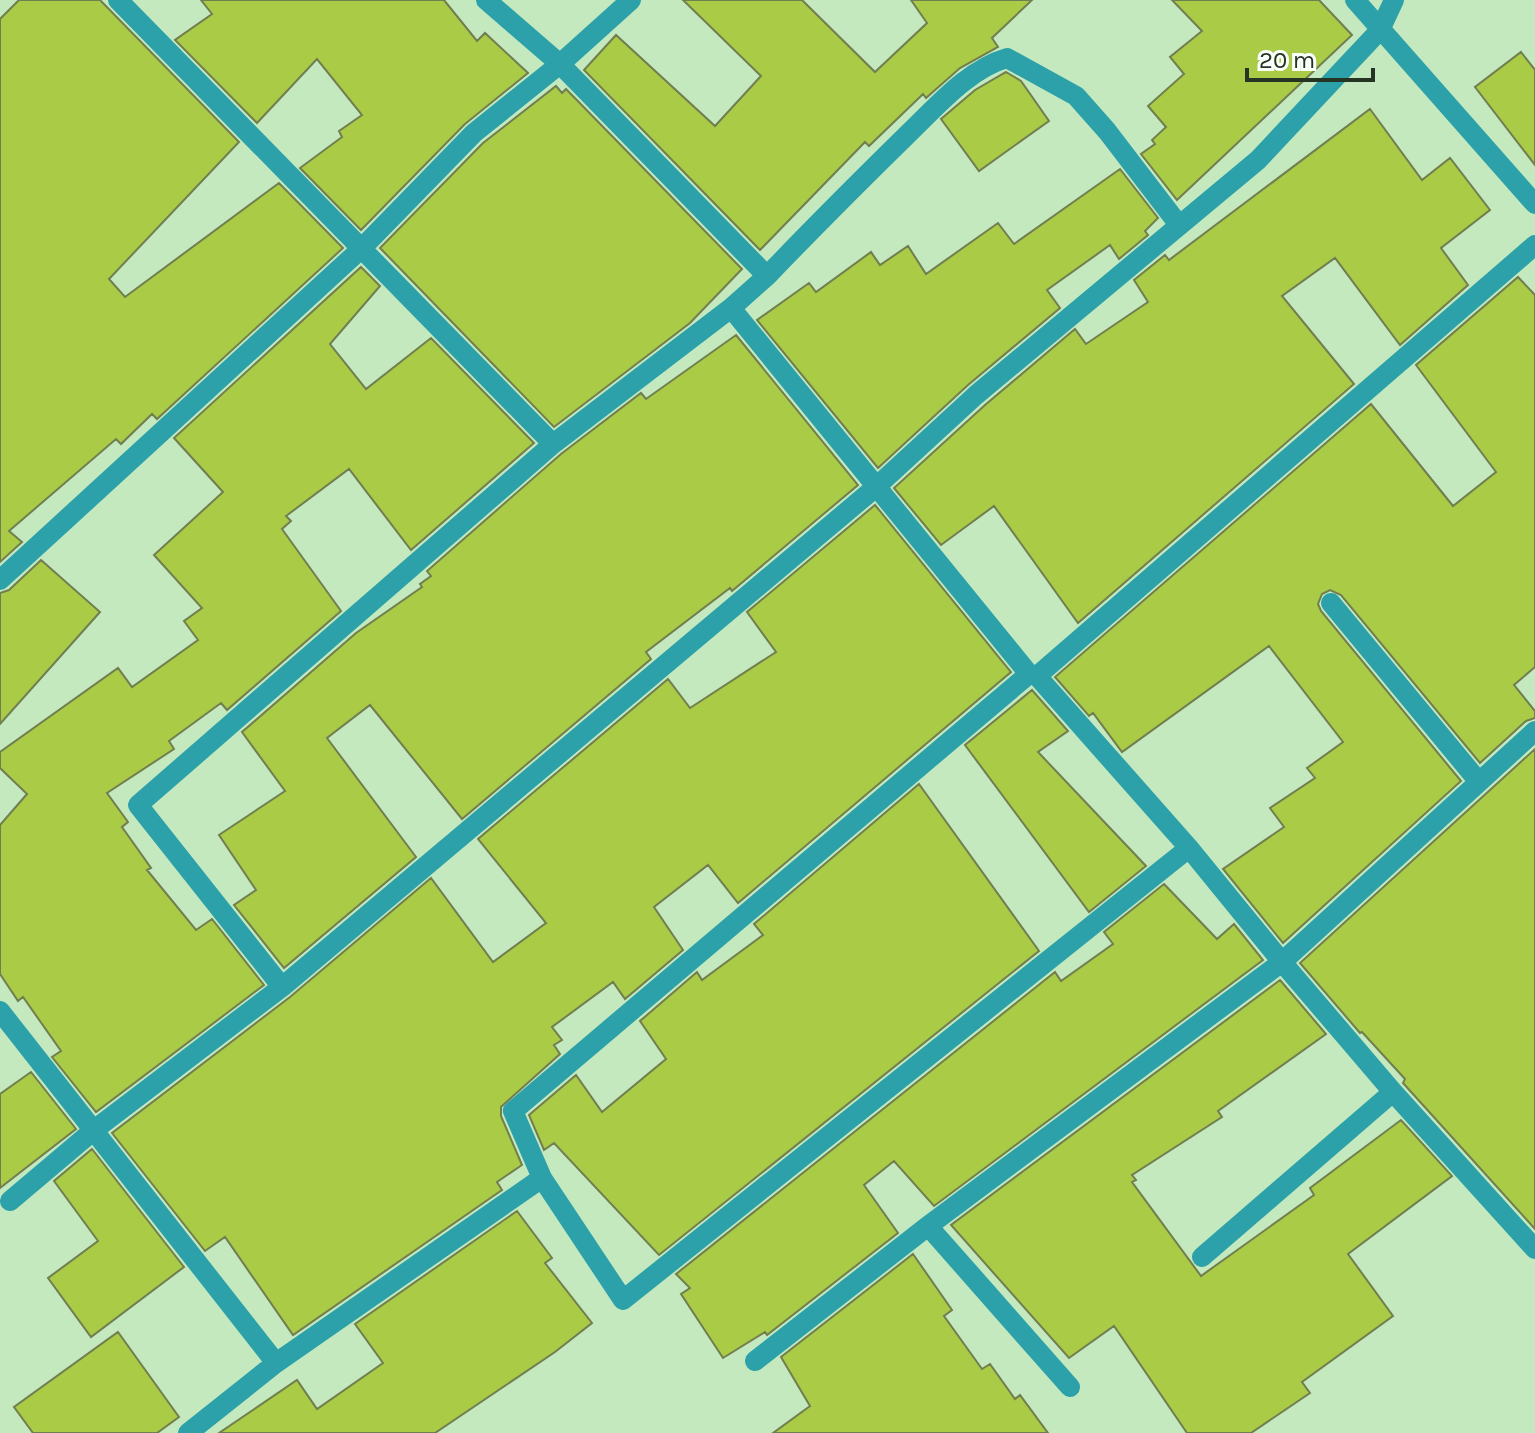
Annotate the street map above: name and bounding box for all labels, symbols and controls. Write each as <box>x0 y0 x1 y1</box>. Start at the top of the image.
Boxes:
scale bar <box>1247 32 1373 82</box>
text: 20 m <box>1259 46 1315 74</box>

